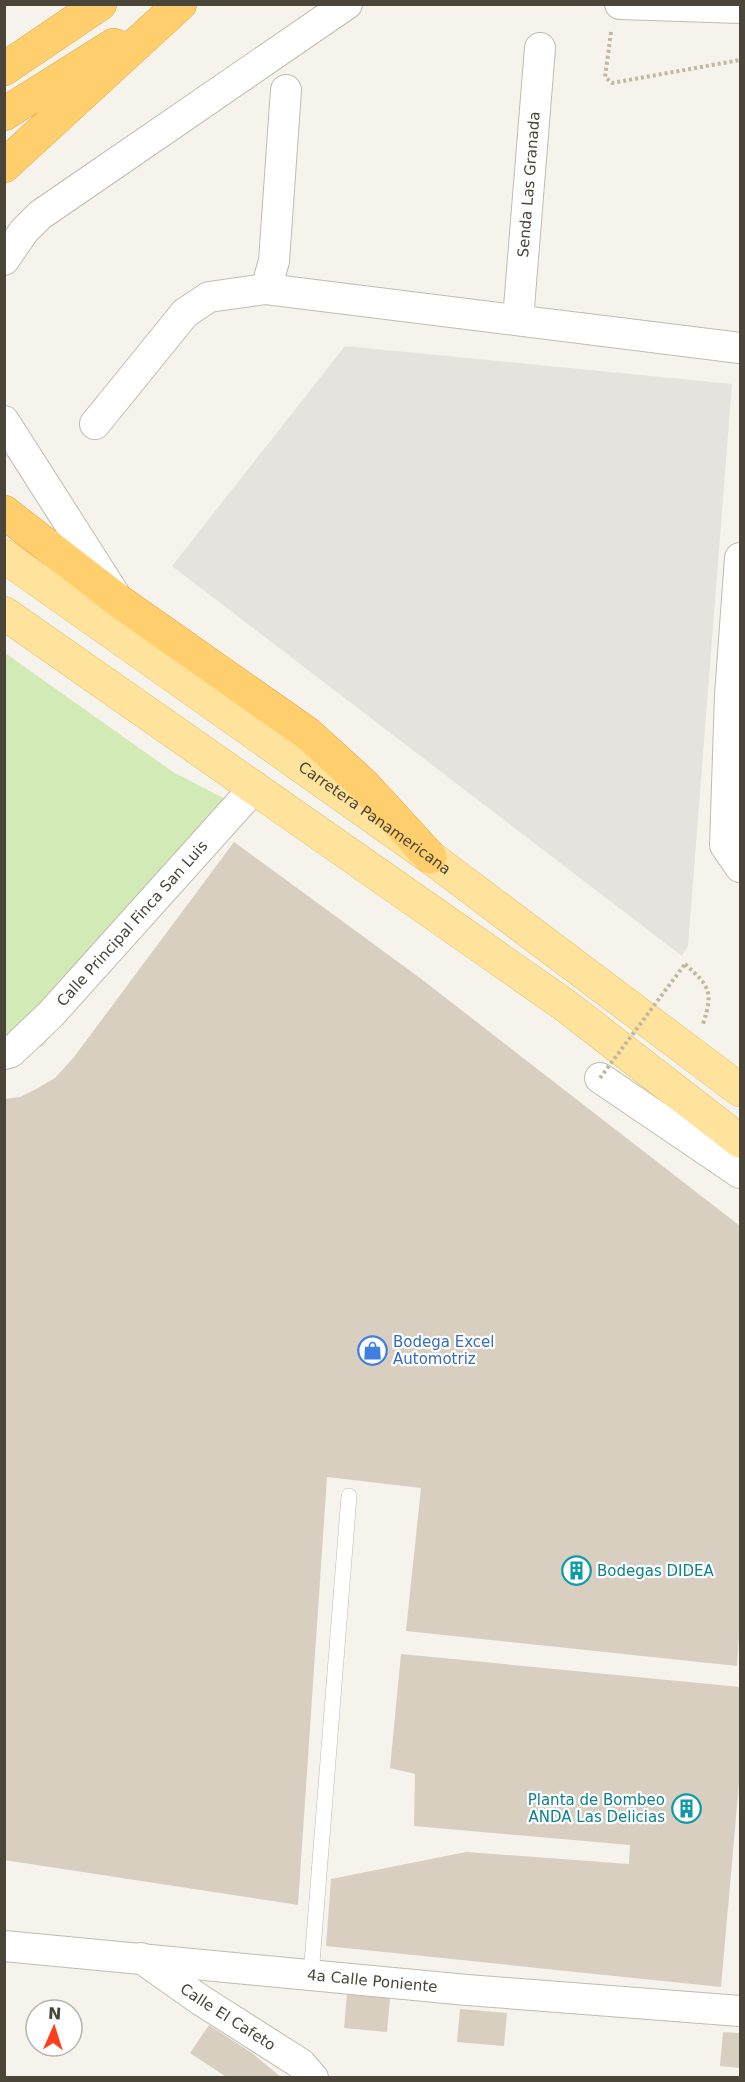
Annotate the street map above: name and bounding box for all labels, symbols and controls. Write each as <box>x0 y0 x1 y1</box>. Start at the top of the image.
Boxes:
street label: Senda Las Granada <box>514 111 544 258</box>
street label: Carretera Panamericana <box>295 758 454 878</box>
street label: Calle Principal Finca San Luis <box>53 837 212 1010</box>
place label: Bodega Excel Automotriz <box>393 1333 494 1368</box>
shop icon: Bodega Excel Automotriz <box>356 1335 388 1367</box>
building icon: Bodegas DIDEA <box>560 1555 592 1587</box>
place label: Bodegas DIDEA <box>597 1562 715 1580</box>
place label: Planta de Bombeo ANDA Las Delicias <box>528 1791 665 1826</box>
building icon: Planta de Bombeo ANDA Las Delicias <box>670 1793 702 1825</box>
street label: 4a Calle Poniente <box>306 1966 438 1996</box>
street label: Calle El Cafeto <box>177 1980 279 2054</box>
north arrow <box>24 1998 84 2058</box>
text: N <box>48 2004 62 2023</box>

